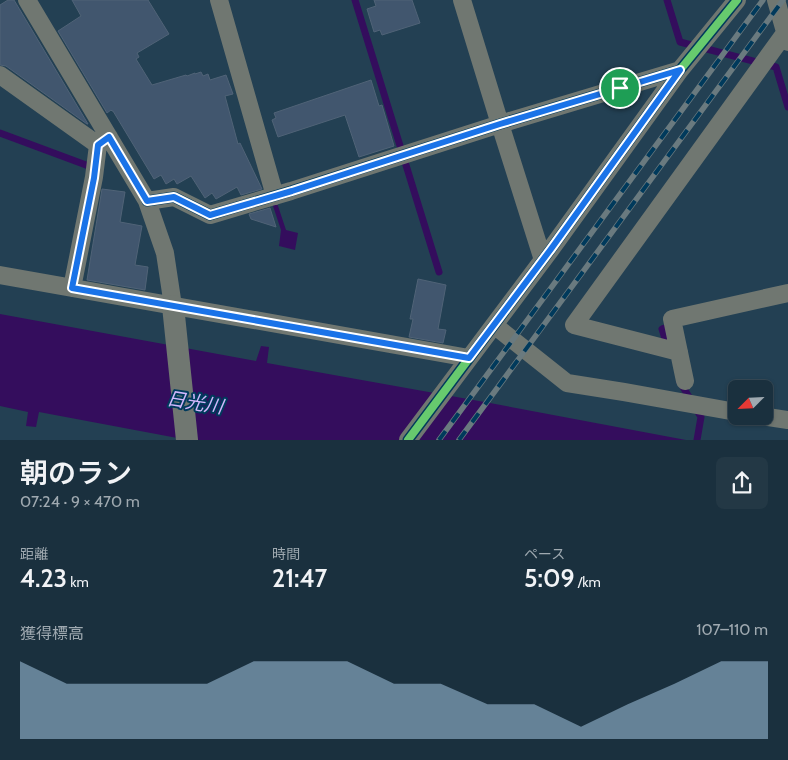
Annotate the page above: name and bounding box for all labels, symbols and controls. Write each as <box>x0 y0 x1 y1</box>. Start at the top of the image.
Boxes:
pin <box>599 67 641 109</box>
icon: arrive <box>606 74 634 102</box>
north arrow <box>728 380 772 425</box>
map controls <box>728 380 773 425</box>
water label: 日光川 <box>165 387 227 419</box>
text: 朝のラン <box>20 456 132 490</box>
button: share <box>716 457 768 509</box>
text: 07:24 · 9 × 470 m <box>20 492 140 511</box>
text: 距離 <box>20 545 48 563</box>
text: 時間 <box>272 545 300 563</box>
text: ペース <box>524 545 565 563</box>
text: 4.23 <box>20 563 67 593</box>
text: 21:47 <box>272 563 327 593</box>
text: 5:09 <box>524 563 575 593</box>
text: km <box>67 573 89 591</box>
text: /km <box>575 573 601 591</box>
text: 107–110 m <box>696 620 768 639</box>
text: 獲得標高 <box>20 624 84 643</box>

